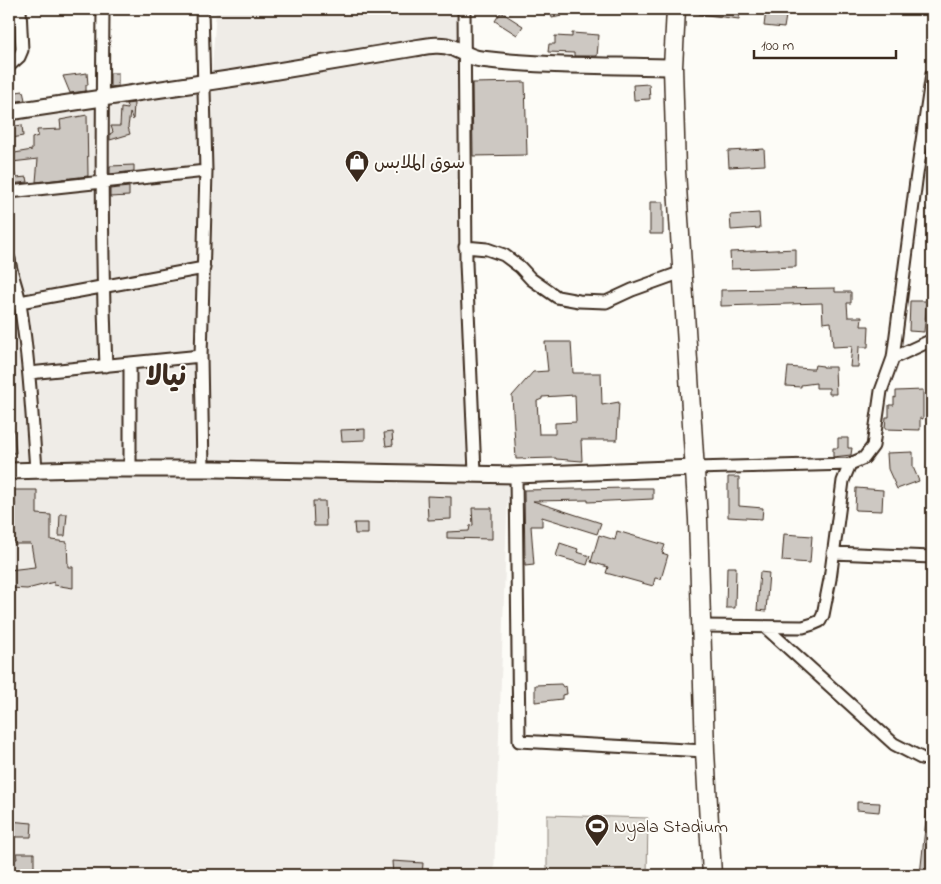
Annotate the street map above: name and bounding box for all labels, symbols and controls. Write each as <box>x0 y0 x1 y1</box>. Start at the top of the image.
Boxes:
scale bar <box>754 28 896 60</box>
text: 100 m <box>761 35 794 57</box>
shop icon: سوق الملابس <box>344 149 370 183</box>
place label: سوق الملابس <box>374 151 465 177</box>
district label: نيالا <box>146 358 186 399</box>
sports icon: Nyala Stadium <box>584 813 610 847</box>
place label: Nyala Stadium <box>614 815 728 841</box>

